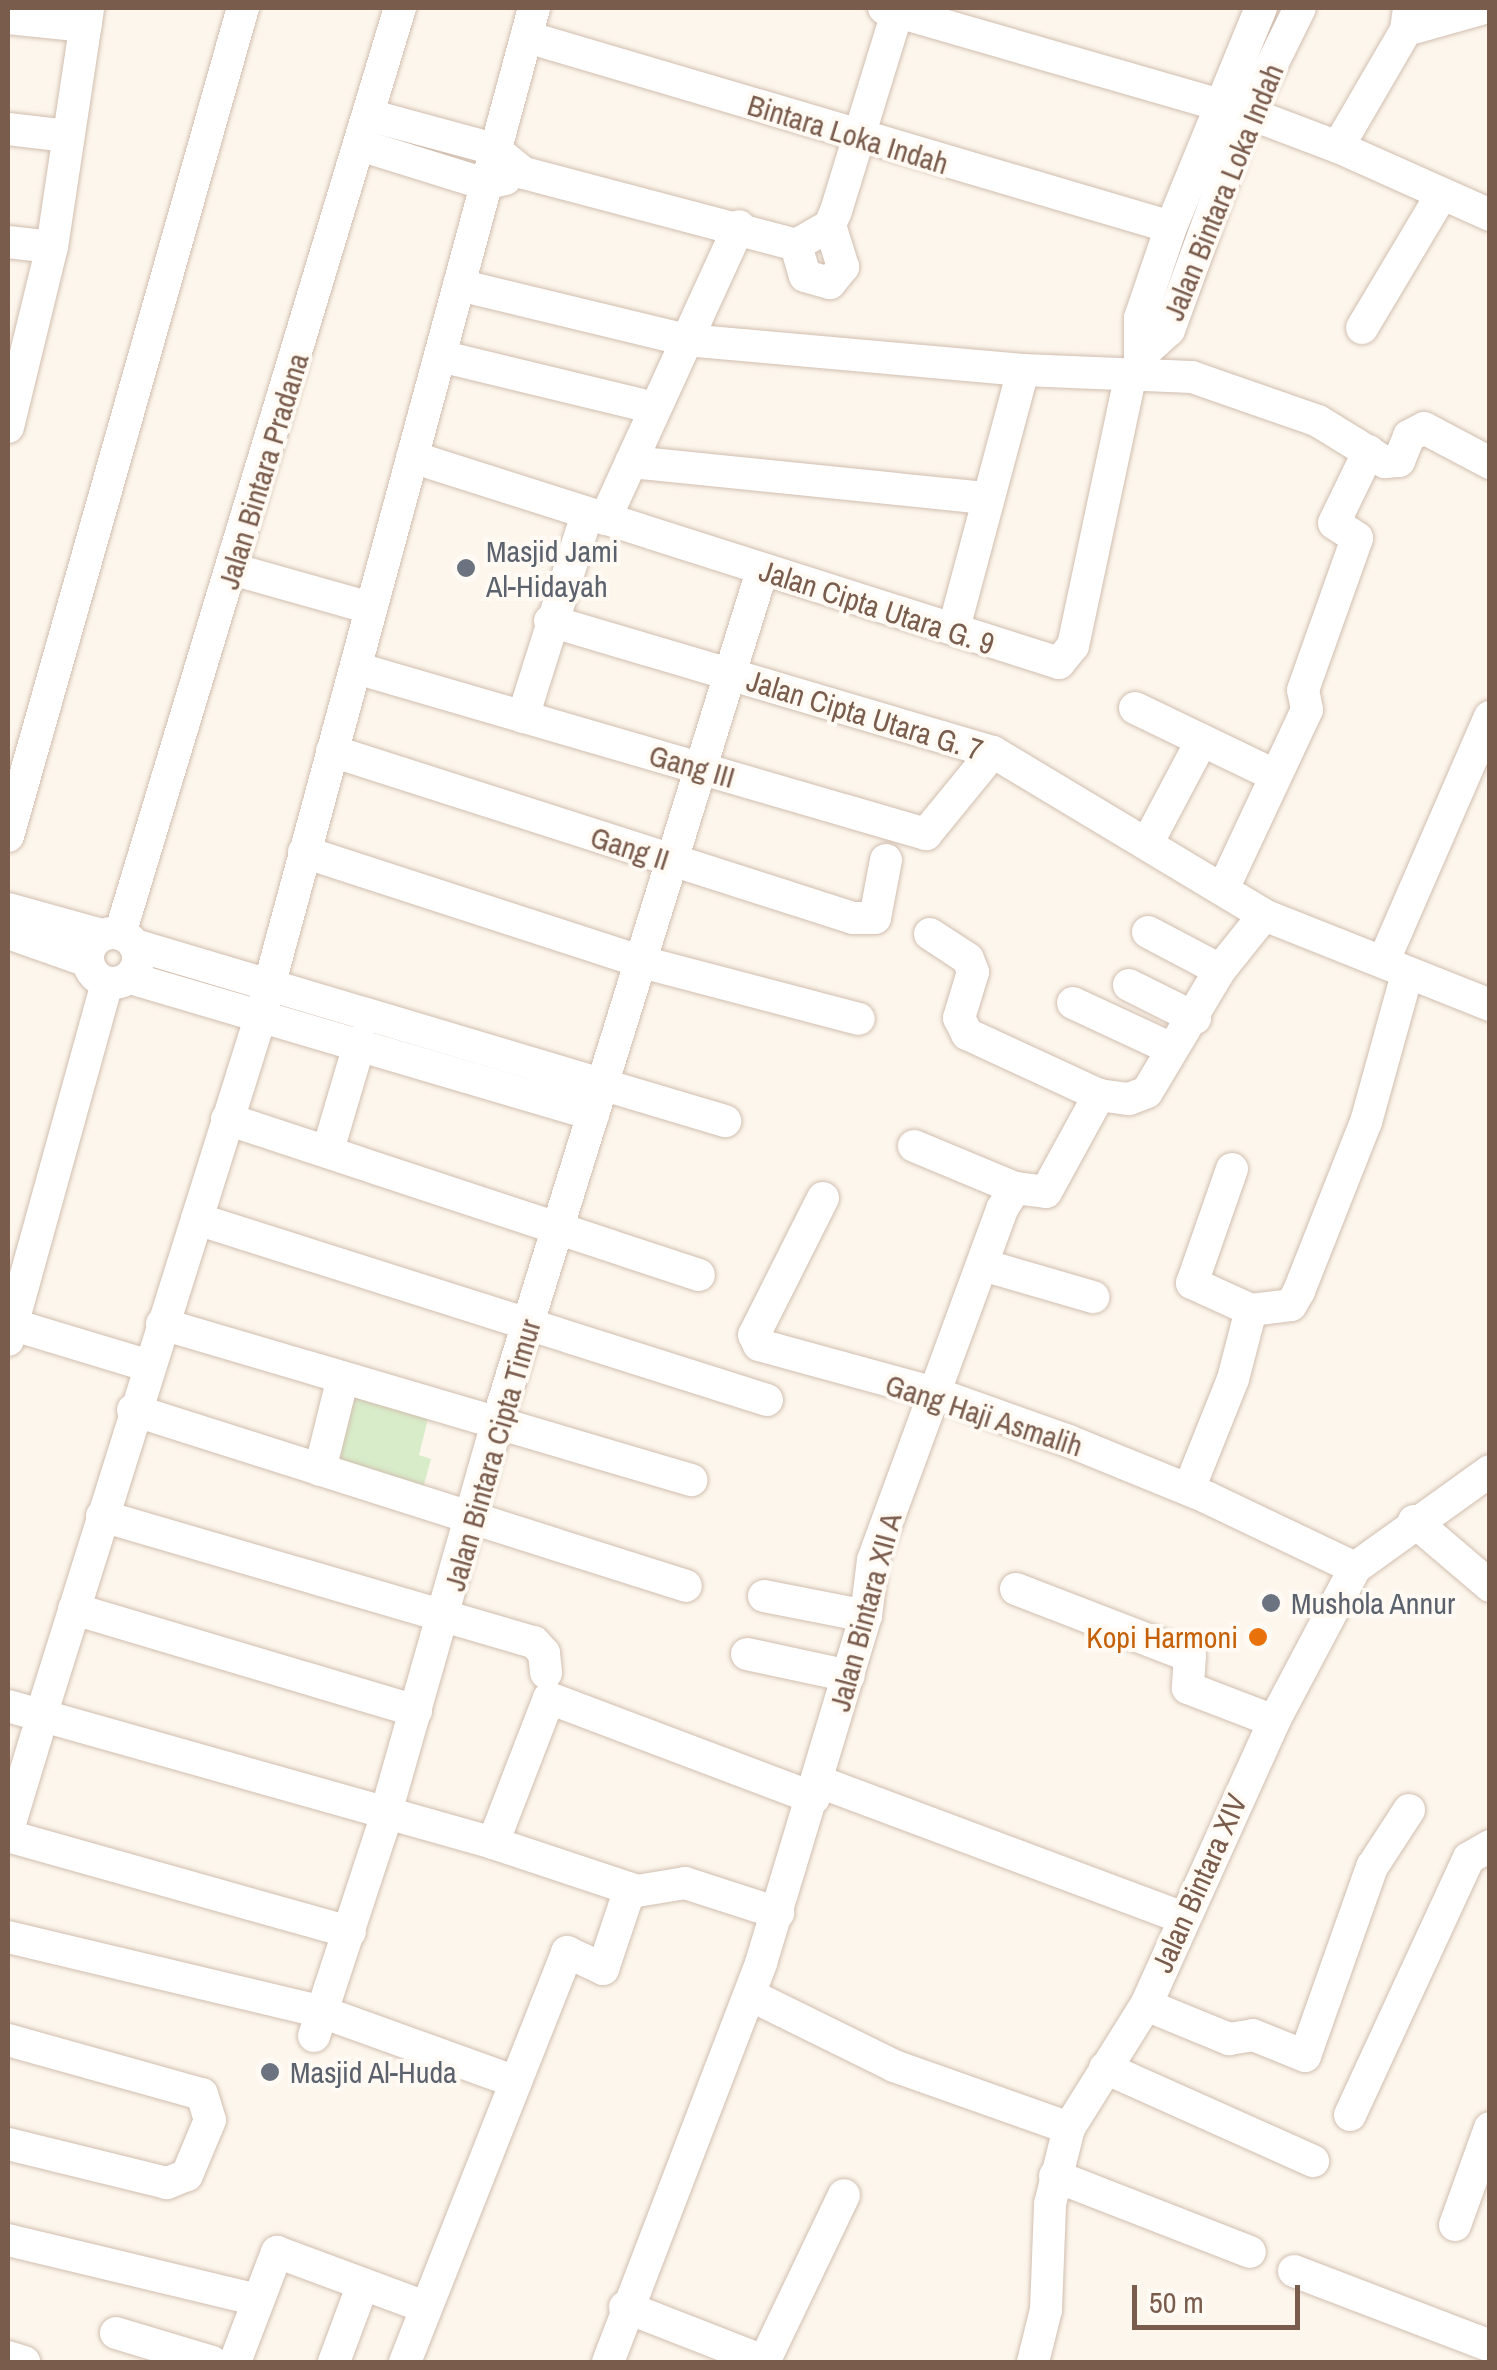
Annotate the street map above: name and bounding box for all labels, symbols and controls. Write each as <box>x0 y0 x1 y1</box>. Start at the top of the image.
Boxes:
street label: Jalan Bintara Loka Indah <box>1155 58 1291 326</box>
street label: Bintara Loka Indah <box>743 86 953 182</box>
street label: Jalan Bintara Pradana <box>210 349 316 593</box>
place label: Masjid Jami Al-Hidayah <box>486 533 619 604</box>
street label: Jalan Cipta Utara G. 9 <box>755 552 999 662</box>
marker: Masjid Jami Al-Hidayah <box>455 557 477 579</box>
street label: Jalan Cipta Utara G. 7 <box>743 662 987 768</box>
street label: Gang III <box>645 737 739 795</box>
street label: Gang II <box>586 818 674 878</box>
street label: Jalan Bintara Cipta Timur <box>436 1315 548 1595</box>
street label: Gang Haji Asmalih <box>880 1366 1088 1464</box>
street label: Jalan Bintara XII A <box>821 1508 909 1716</box>
place label: Mushola Annur <box>1291 1585 1456 1621</box>
marker: Mushola Annur <box>1260 1592 1282 1614</box>
place label: Kopi Harmoni <box>1086 1619 1238 1655</box>
marker: Kopi Harmoni <box>1247 1626 1269 1648</box>
street label: Jalan Bintara XIV <box>1144 1788 1254 1978</box>
place label: Masjid Al-Huda <box>290 2054 458 2090</box>
marker: Masjid Al-Huda <box>259 2061 281 2083</box>
scale bar <box>1137 2265 1304 2327</box>
text: 50 m <box>1149 2282 1204 2322</box>

